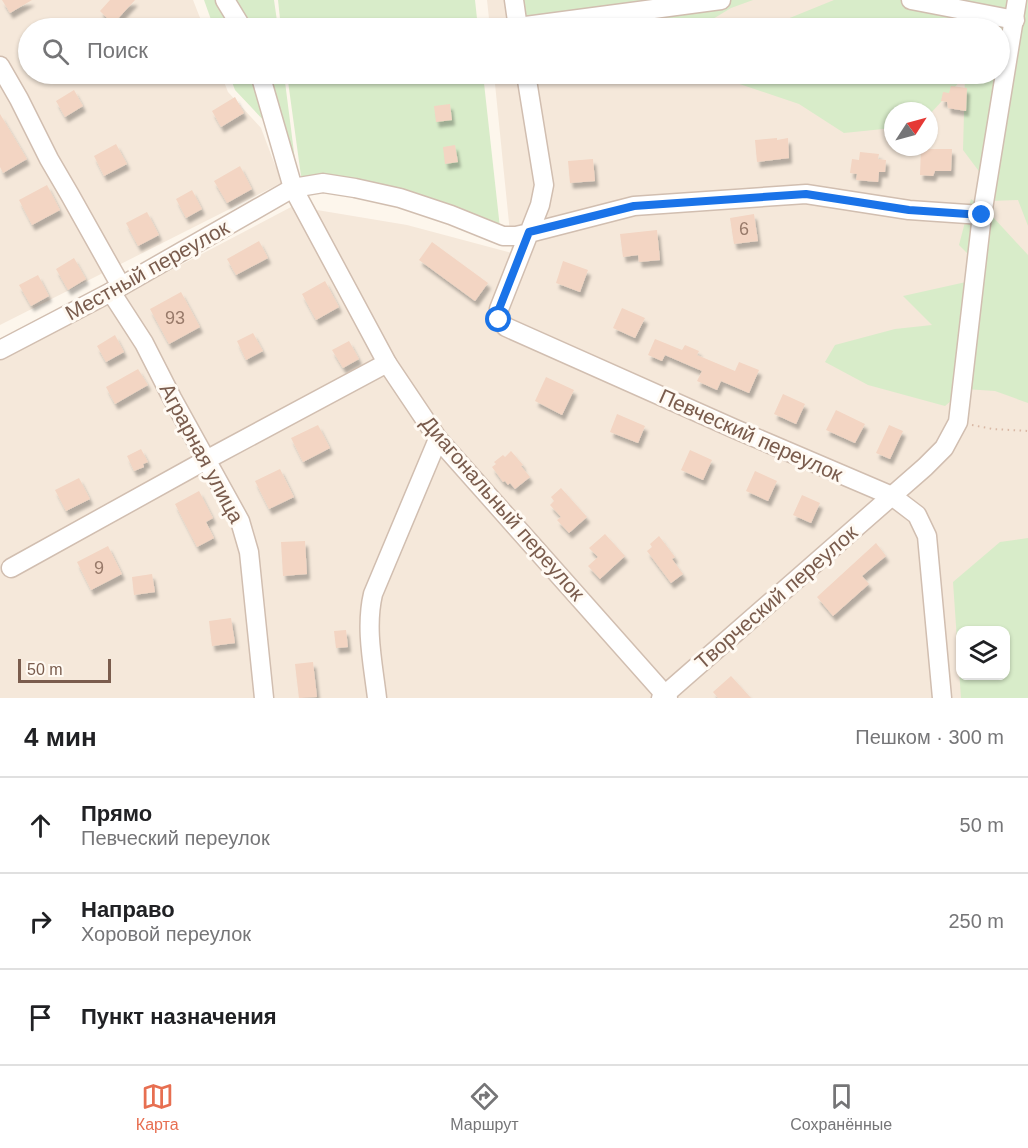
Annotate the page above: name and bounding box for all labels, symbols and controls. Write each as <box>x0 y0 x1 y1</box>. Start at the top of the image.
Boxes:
search box <box>18 18 1010 84</box>
icon: search <box>39 35 72 68</box>
text: Поиск <box>87 38 148 63</box>
north arrow <box>884 102 938 156</box>
route end <box>968 201 994 227</box>
street label: Местный переулок <box>61 215 233 325</box>
house number: 6 <box>739 219 749 239</box>
route start <box>485 306 511 332</box>
house number: 93 <box>165 308 185 328</box>
street label: Аграрная улица <box>155 379 249 527</box>
street label: Певческий переулок <box>656 384 847 486</box>
street label: Диагональный переулок <box>417 411 590 606</box>
street label: Творческий переулок <box>690 520 862 674</box>
house number: 9 <box>94 558 104 578</box>
map controls <box>956 626 1010 680</box>
button: layers <box>956 626 1010 680</box>
scale bar <box>18 656 111 684</box>
text: 50 m <box>27 661 63 678</box>
text: 4 мин <box>24 722 97 752</box>
text: Пешком · 300 m <box>855 726 1004 748</box>
text: Прямо <box>81 801 152 826</box>
icon: ahead <box>24 809 57 842</box>
text: 50 m <box>960 814 1004 836</box>
text: Певческий переулок <box>81 827 270 849</box>
text: Направо <box>81 897 175 922</box>
icon: right <box>24 905 57 938</box>
text: 250 m <box>948 910 1004 932</box>
text: Хоровой переулок <box>81 923 251 945</box>
icon: arrive <box>24 1001 57 1034</box>
text: Пункт назначения <box>81 1004 277 1029</box>
tab: Карта <box>136 1080 179 1134</box>
tab: Маршрут <box>450 1080 519 1134</box>
tab: Сохранённые <box>790 1080 892 1134</box>

